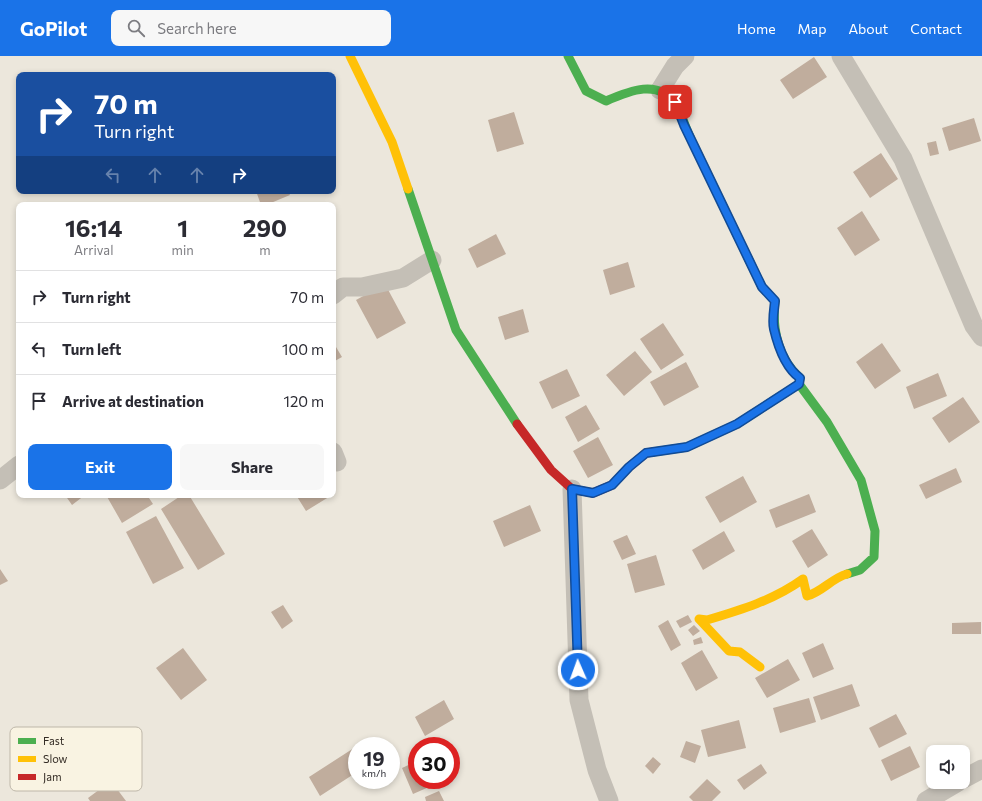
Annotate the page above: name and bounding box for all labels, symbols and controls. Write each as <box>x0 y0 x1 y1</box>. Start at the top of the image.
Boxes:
search box <box>111 10 391 46</box>
text: GoPilot <box>20 17 87 40</box>
icon: search <box>125 17 147 39</box>
text: Search here <box>157 19 237 37</box>
text: Home <box>737 20 776 37</box>
text: Map <box>798 20 826 37</box>
text: About <box>848 20 888 37</box>
text: Contact <box>910 20 962 37</box>
pin <box>658 85 692 119</box>
text: 70 m <box>94 86 158 120</box>
icon: right <box>28 88 80 140</box>
icon: arrive <box>664 91 686 113</box>
text: Turn right <box>94 120 174 142</box>
icon: left <box>102 164 124 186</box>
icon: ahead <box>144 164 166 186</box>
icon: ahead <box>186 164 208 186</box>
icon: right <box>228 164 250 186</box>
text: 16:14 <box>65 213 123 242</box>
text: 1 <box>177 213 188 242</box>
text: 290 <box>243 213 287 242</box>
text: Arrival <box>74 242 113 258</box>
text: min <box>172 242 194 258</box>
text: m <box>259 242 271 258</box>
icon: right <box>28 286 50 308</box>
text: Turn right <box>62 288 131 306</box>
text: 70 m <box>290 288 324 306</box>
icon: left <box>28 338 50 360</box>
text: Turn left <box>62 340 121 358</box>
text: 100 m <box>282 340 324 358</box>
icon: arrive <box>28 390 50 412</box>
text: Arrive at destination <box>62 392 204 410</box>
text: 120 m <box>284 392 324 410</box>
button: Exit <box>28 444 172 490</box>
button: Share <box>180 444 324 490</box>
position arrow <box>557 649 599 691</box>
legend <box>10 727 142 791</box>
text: Fast <box>43 734 65 747</box>
speed limit sign: 30 <box>408 737 460 789</box>
map controls <box>926 745 970 789</box>
button: sound <box>926 745 970 789</box>
text: 19 <box>363 746 385 770</box>
text: Slow <box>43 752 68 765</box>
text: km/h <box>362 767 386 779</box>
text: Jam <box>43 770 62 784</box>

